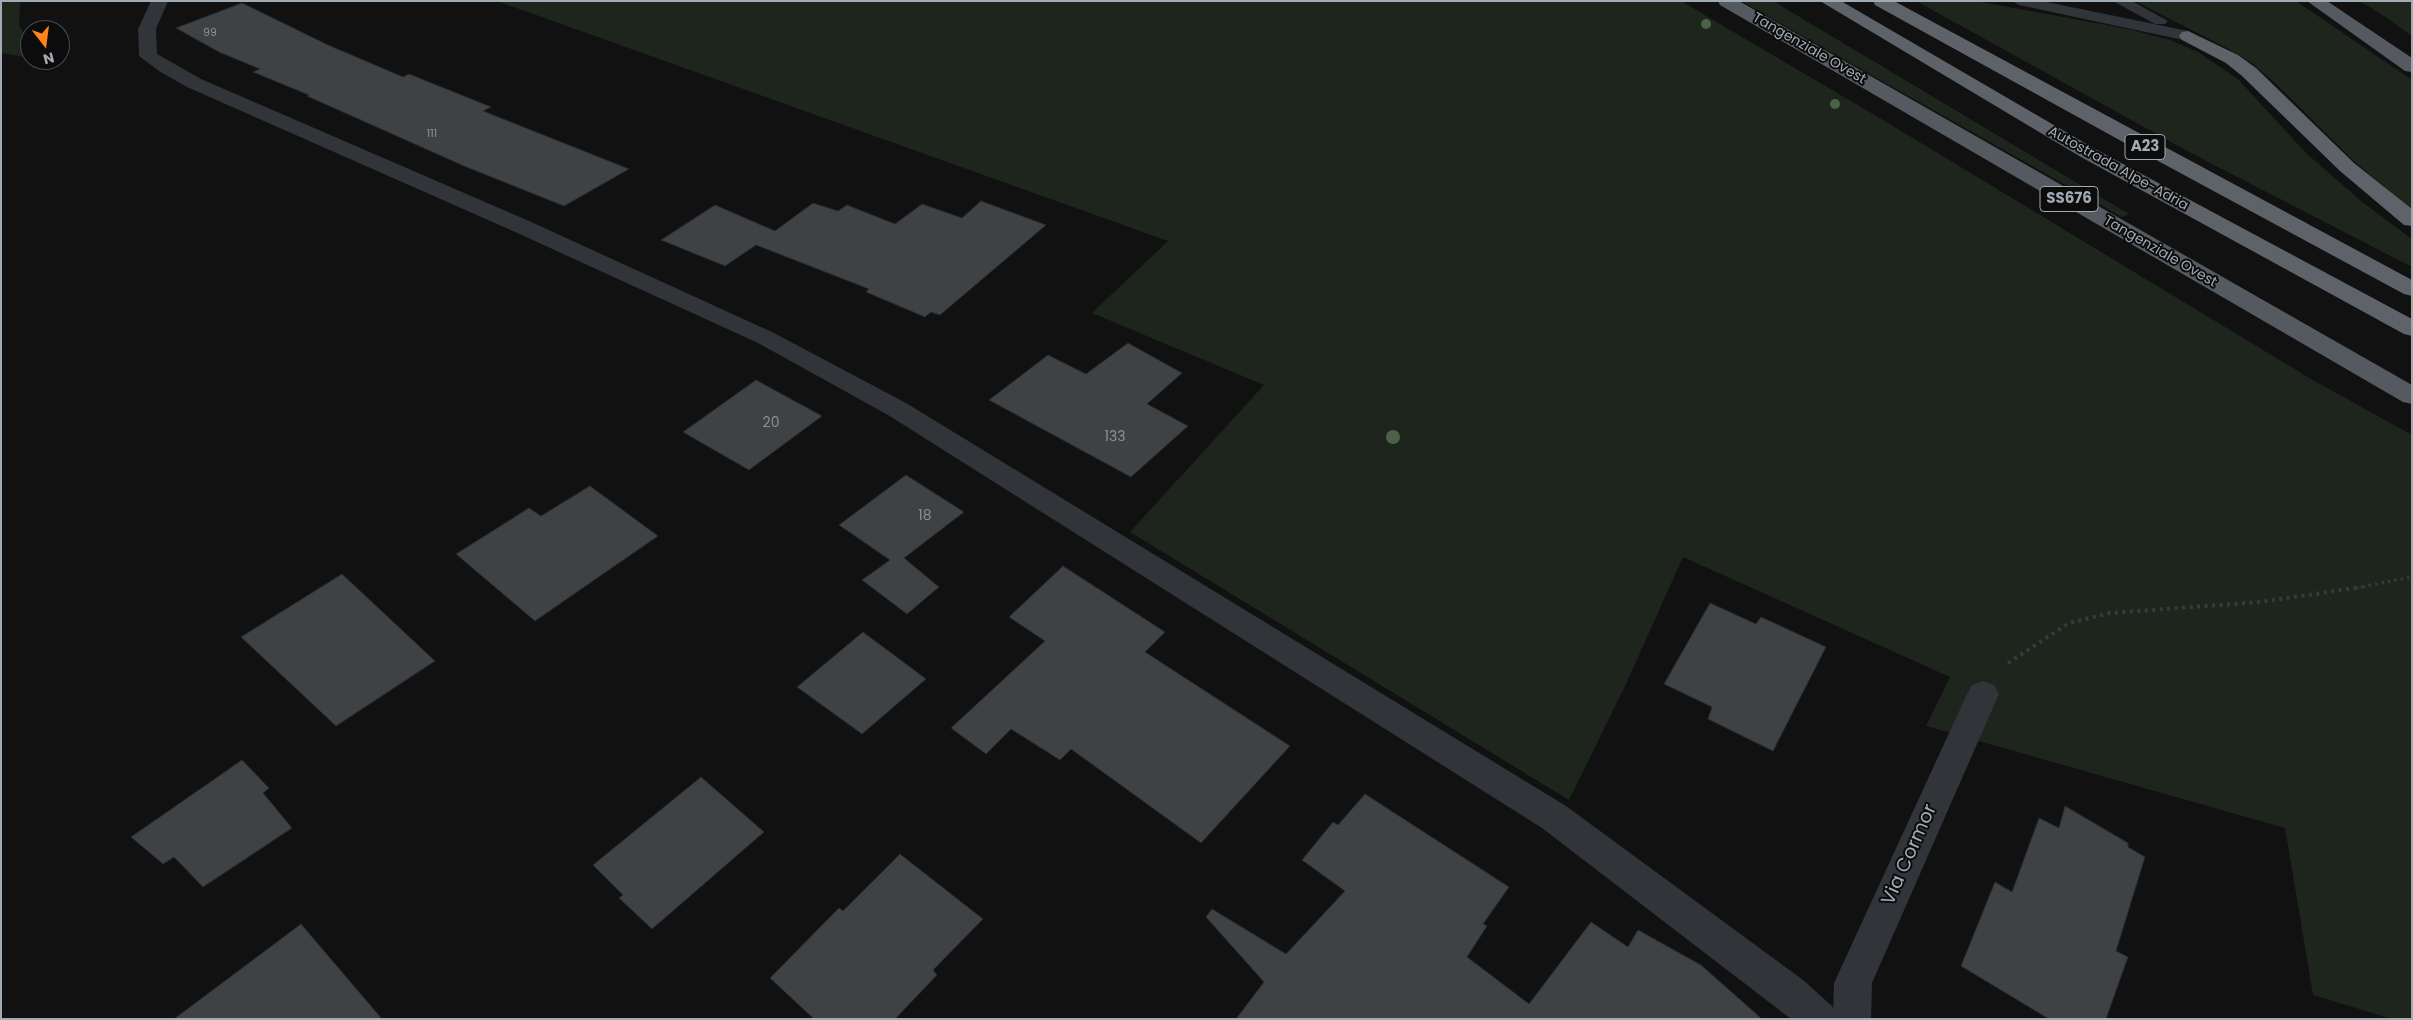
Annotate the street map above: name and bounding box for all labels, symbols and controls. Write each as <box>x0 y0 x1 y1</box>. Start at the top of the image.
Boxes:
street label: Tangenziale Ovest <box>1749 10 1869 88</box>
north arrow <box>20 20 70 70</box>
house number: 99 <box>203 26 217 40</box>
text: N <box>41 48 56 70</box>
street label: Autostrada Alpe-Adria <box>2045 123 2191 215</box>
house number: 111 <box>427 127 437 141</box>
road number: A23 <box>2125 134 2165 160</box>
road number: SS676 <box>2040 186 2098 212</box>
street label: Tangenziale Ovest <box>2100 213 2220 291</box>
house number: 20 <box>763 415 779 431</box>
house number: 133 <box>1105 429 1125 445</box>
house number: 18 <box>918 508 932 524</box>
street label: Via Cormor <box>1878 801 1942 909</box>

